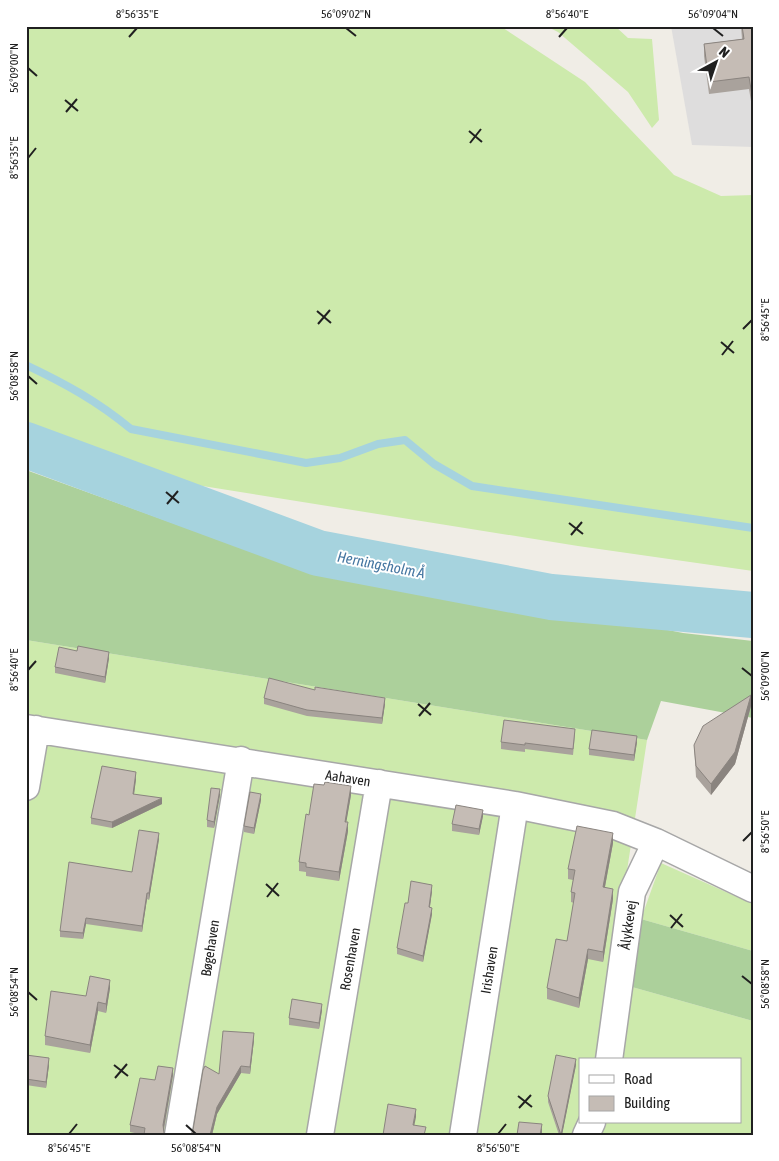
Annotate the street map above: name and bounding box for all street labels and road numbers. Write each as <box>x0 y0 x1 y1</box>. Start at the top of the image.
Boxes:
street label: Aahaven <box>324 767 372 789</box>
street label: Ålykkevej <box>616 899 639 951</box>
street label: Bøgehaven <box>198 918 222 978</box>
street label: Rosenhaven <box>337 926 363 992</box>
street label: Irishaven <box>477 945 501 995</box>

